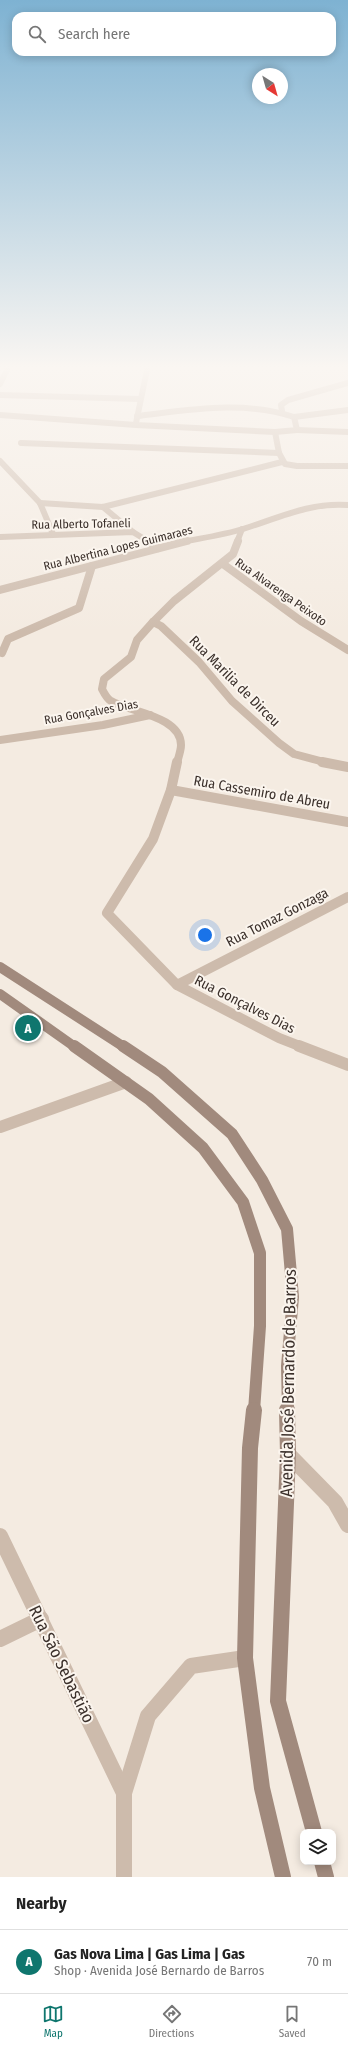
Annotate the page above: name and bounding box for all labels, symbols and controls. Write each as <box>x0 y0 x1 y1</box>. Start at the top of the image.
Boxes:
search box <box>12 12 336 56</box>
icon: search <box>26 23 48 45</box>
text: Search here <box>58 25 130 43</box>
north arrow <box>252 68 288 104</box>
street label: Rua Alberto Tofaneli <box>31 516 131 532</box>
street label: Rua Albertina Lopes Guimaraes <box>42 523 194 573</box>
street label: Rua Alvarenga Peixoto <box>233 555 329 629</box>
street label: Rua Marilia de Dirceu <box>186 632 284 730</box>
street label: Rua Gonçalves Dias <box>43 697 139 727</box>
street label: Rua Cassemiro de Abreu <box>192 772 331 813</box>
street label: Rua Tomaz Gonzaga <box>223 884 331 951</box>
your location <box>195 925 215 945</box>
street label: Rua Gonçalves Dias <box>192 972 298 1037</box>
pin: A <box>15 1013 41 1043</box>
street label: Avenida José Bernardo de Barros <box>276 1269 301 1497</box>
street label: Rua São Sebastião <box>24 1602 99 1727</box>
map controls <box>300 1829 336 1865</box>
button: layers <box>300 1829 336 1865</box>
text: Nearby <box>16 1893 67 1914</box>
text: Gas Nova Lima | Gas Lima | Gas <box>54 1945 245 1963</box>
text: A <box>25 1954 33 1969</box>
text: 70 m <box>307 1954 332 1969</box>
text: Shop · Avenida José Bernardo de Barros <box>54 1963 264 1978</box>
tab: Map <box>42 2003 64 2040</box>
tab: Directions <box>149 2003 194 2040</box>
tab: Saved <box>279 2003 306 2040</box>

